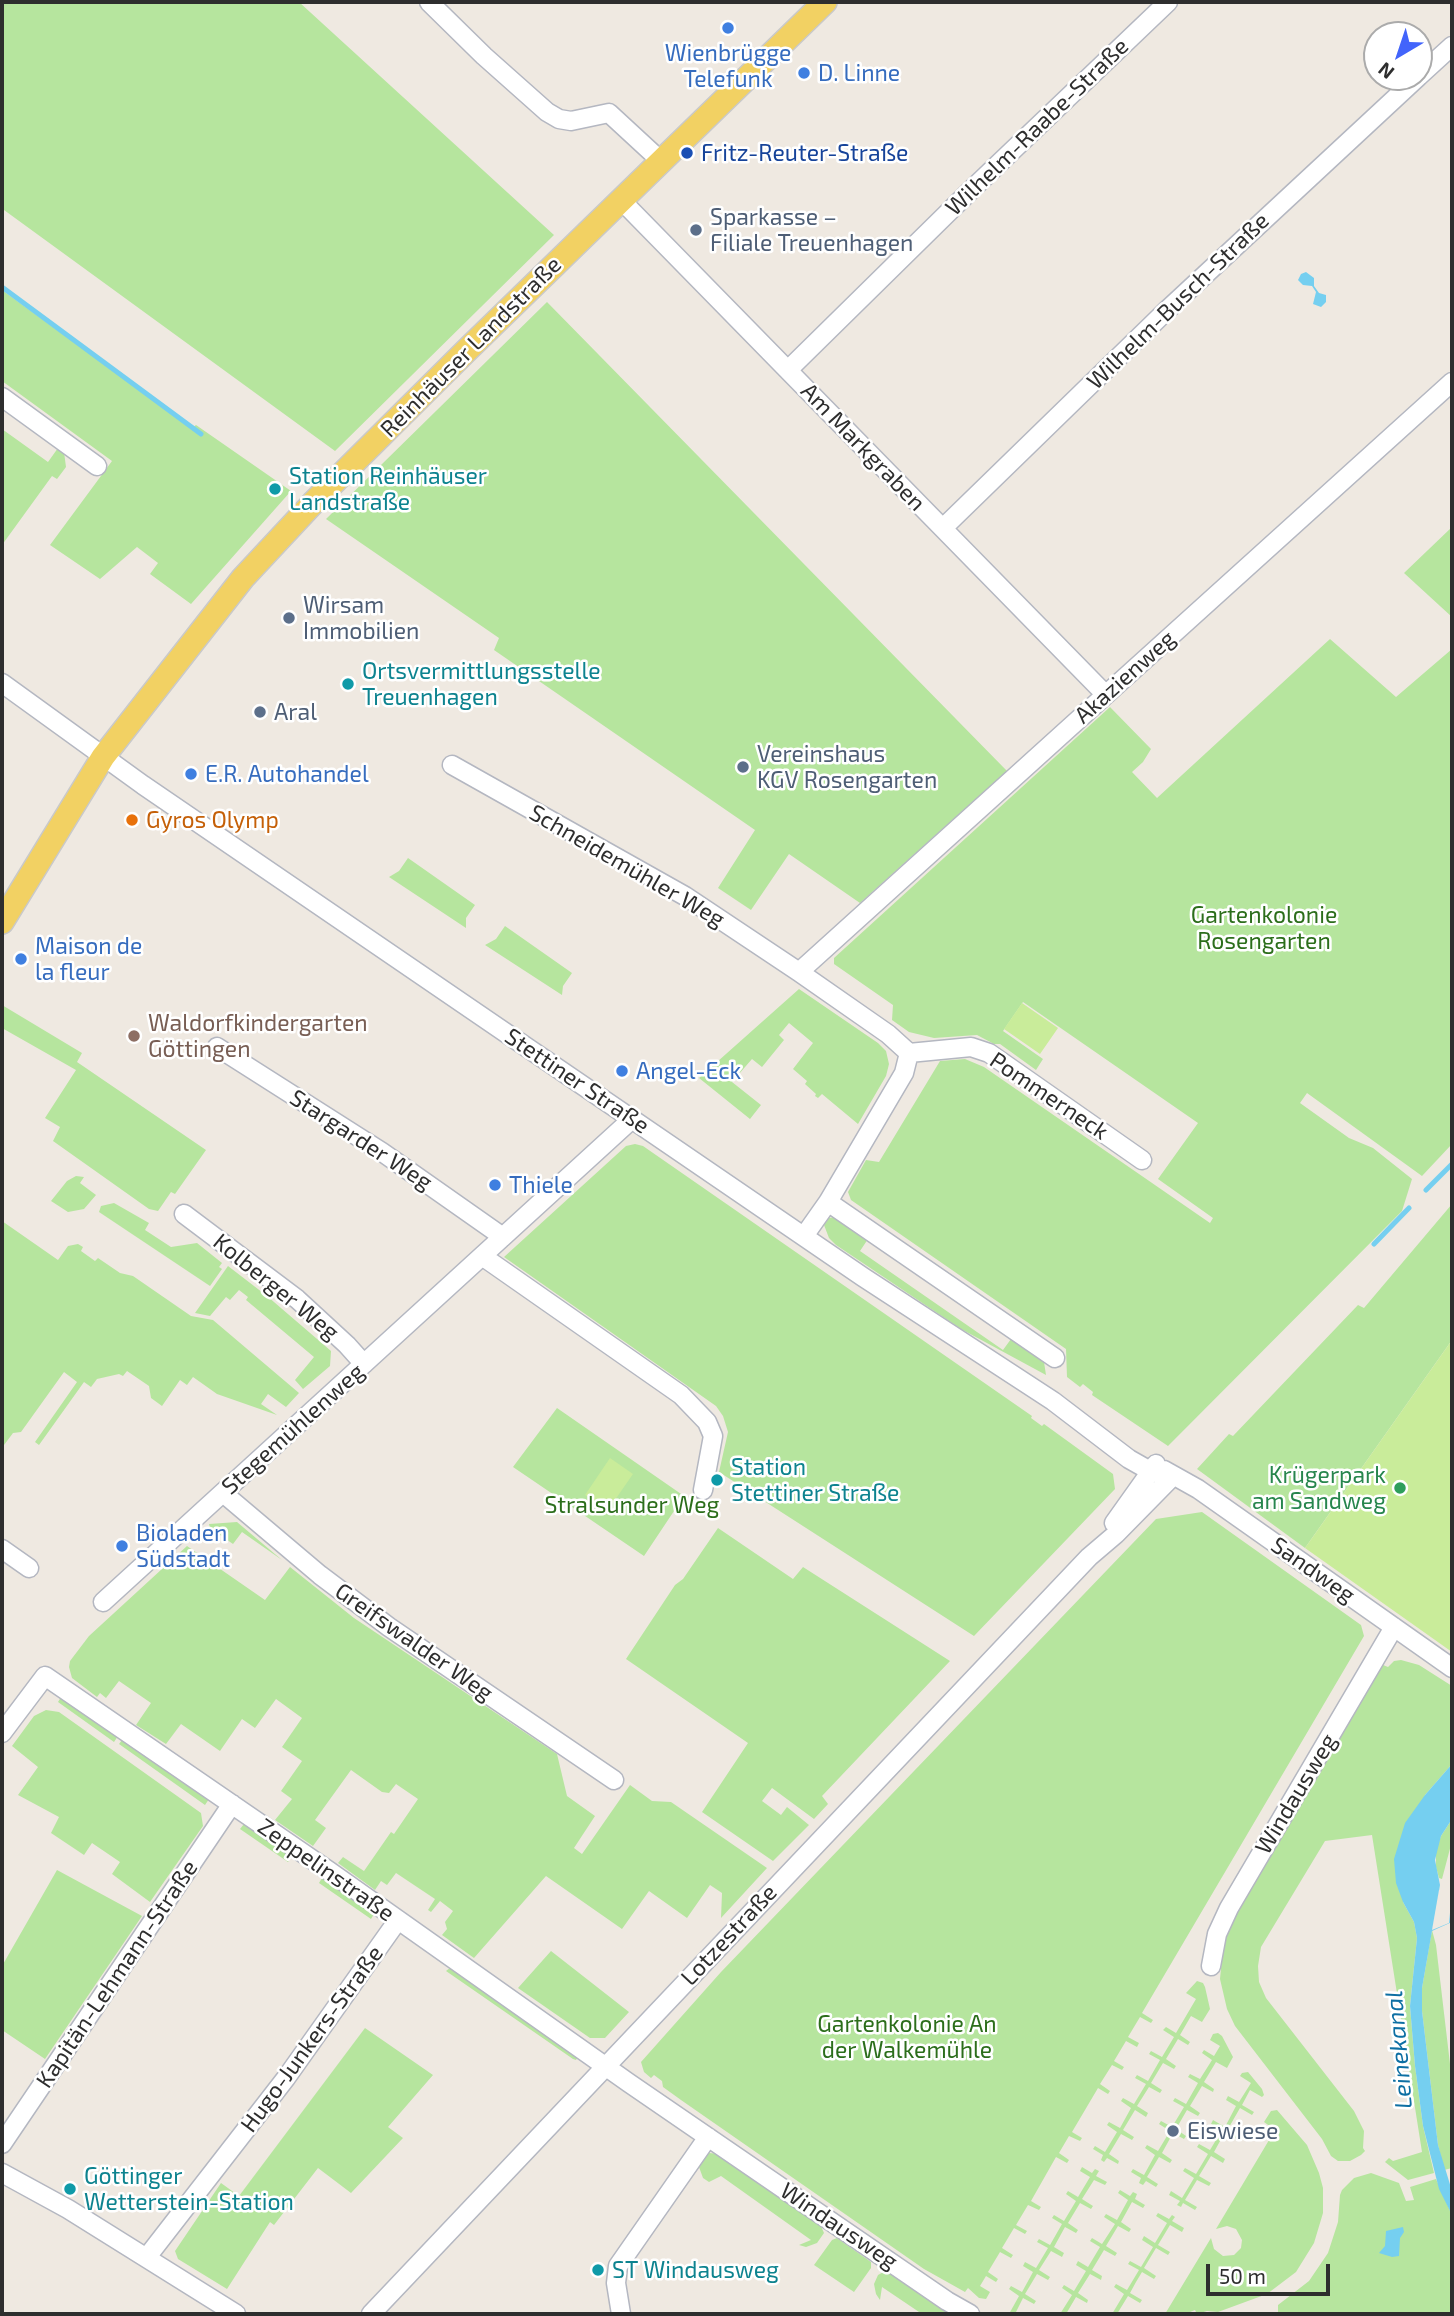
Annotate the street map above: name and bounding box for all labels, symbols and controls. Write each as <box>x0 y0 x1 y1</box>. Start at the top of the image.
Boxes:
marker: Wienbrügge Telefunk <box>720 20 736 36</box>
north arrow <box>1363 21 1433 91</box>
street label: Wilhelm-Raabe-Straße <box>940 32 1134 222</box>
place label: Wienbrügge Telefunk <box>665 39 791 93</box>
text: N <box>1373 58 1398 84</box>
place label: D. Linne <box>818 59 900 87</box>
marker: D. Linne <box>796 65 812 81</box>
place label: Fritz-Reuter-Straße <box>701 139 908 167</box>
marker: Fritz-Reuter-Straße <box>679 145 695 161</box>
place label: Sparkasse – Filiale Treuenhagen <box>710 203 913 257</box>
street label: Wilhelm-Busch-Straße <box>1081 207 1275 395</box>
marker: Sparkasse – Filiale Treuenhagen <box>688 222 704 238</box>
street label: Reinhäuser Landstraße <box>375 251 567 443</box>
street label: Am Markgraben <box>795 377 931 517</box>
place label: Station Reinhäuser Landstraße <box>289 462 487 516</box>
marker: Station Reinhäuser Landstraße <box>267 481 283 497</box>
place label: Wirsam Immobilien <box>303 591 419 645</box>
marker: Wirsam Immobilien <box>281 610 297 626</box>
street label: Akazienweg <box>1069 625 1181 729</box>
place label: Ortsvermittlungsstelle Treuenhagen <box>362 657 601 711</box>
marker: Ortsvermittlungsstelle Treuenhagen <box>340 676 356 692</box>
place label: Aral <box>274 698 317 726</box>
marker: Aral <box>252 704 268 720</box>
place label: Vereinshaus KGV Rosengarten <box>757 740 937 794</box>
marker: Vereinshaus KGV Rosengarten <box>735 759 751 775</box>
place label: E.R. Autohandel <box>205 760 369 788</box>
marker: E.R. Autohandel <box>183 766 199 782</box>
street label: Schneidemühler Weg <box>524 799 730 933</box>
place label: Gyros Olymp <box>146 806 279 834</box>
marker: Gyros Olymp <box>124 812 140 828</box>
park label: Gartenkolonie Rosengarten <box>1191 901 1337 955</box>
place label: Maison de la fleur <box>35 932 142 986</box>
marker: Maison de la fleur <box>13 951 29 967</box>
place label: Waldorfkindergarten Göttingen <box>148 1009 368 1063</box>
street label: Stettiner Straße <box>499 1022 655 1140</box>
marker: Waldorfkindergarten Göttingen <box>126 1028 142 1044</box>
street label: Pommerneck <box>984 1046 1114 1146</box>
place label: Angel-Eck <box>636 1057 741 1085</box>
marker: Angel-Eck <box>614 1063 630 1079</box>
street label: Stargarder Weg <box>285 1084 437 1196</box>
place label: Thiele <box>509 1171 573 1199</box>
marker: Thiele <box>487 1177 503 1193</box>
street label: Kolberger Weg <box>208 1228 344 1346</box>
street label: Stegemühlenweg <box>216 1358 370 1500</box>
place label: Station Stettiner Straße <box>731 1453 899 1507</box>
place label: Krügerpark am Sandweg <box>1252 1461 1386 1515</box>
marker: Station Stettiner Straße <box>709 1472 725 1488</box>
marker: Krügerpark am Sandweg <box>1392 1480 1408 1496</box>
park label: Stralsunder Weg <box>545 1491 719 1519</box>
place label: Bioladen Südstadt <box>136 1519 230 1573</box>
street label: Sandweg <box>1266 1531 1360 1609</box>
marker: Bioladen Südstadt <box>114 1538 130 1554</box>
street label: Greifswalder Weg <box>330 1577 498 1707</box>
street label: Windausweg <box>1249 1729 1343 1859</box>
street label: Zeppelinstraße <box>252 1813 400 1927</box>
street label: Kapitän-Lehmann-Straße <box>30 1855 204 2093</box>
street label: Lotzestraße <box>675 1879 783 1991</box>
street label: Hugo-Junkers-Straße <box>235 1940 389 2138</box>
water label: Leinekanal <box>1379 1990 1419 2110</box>
park label: Gartenkolonie An der Walkemühle <box>817 2010 997 2064</box>
place label: Eiswiese <box>1187 2117 1278 2145</box>
marker: Eiswiese <box>1165 2123 1181 2139</box>
place label: Göttinger Wetterstein-Station <box>84 2162 294 2216</box>
street label: Windausweg <box>775 2177 903 2275</box>
marker: Göttinger Wetterstein-Station <box>62 2181 78 2197</box>
scale bar <box>1209 2250 1333 2294</box>
place label: ST Windausweg <box>612 2256 779 2284</box>
marker: ST Windausweg <box>590 2262 606 2278</box>
text: 50 m <box>1219 2263 1266 2288</box>

